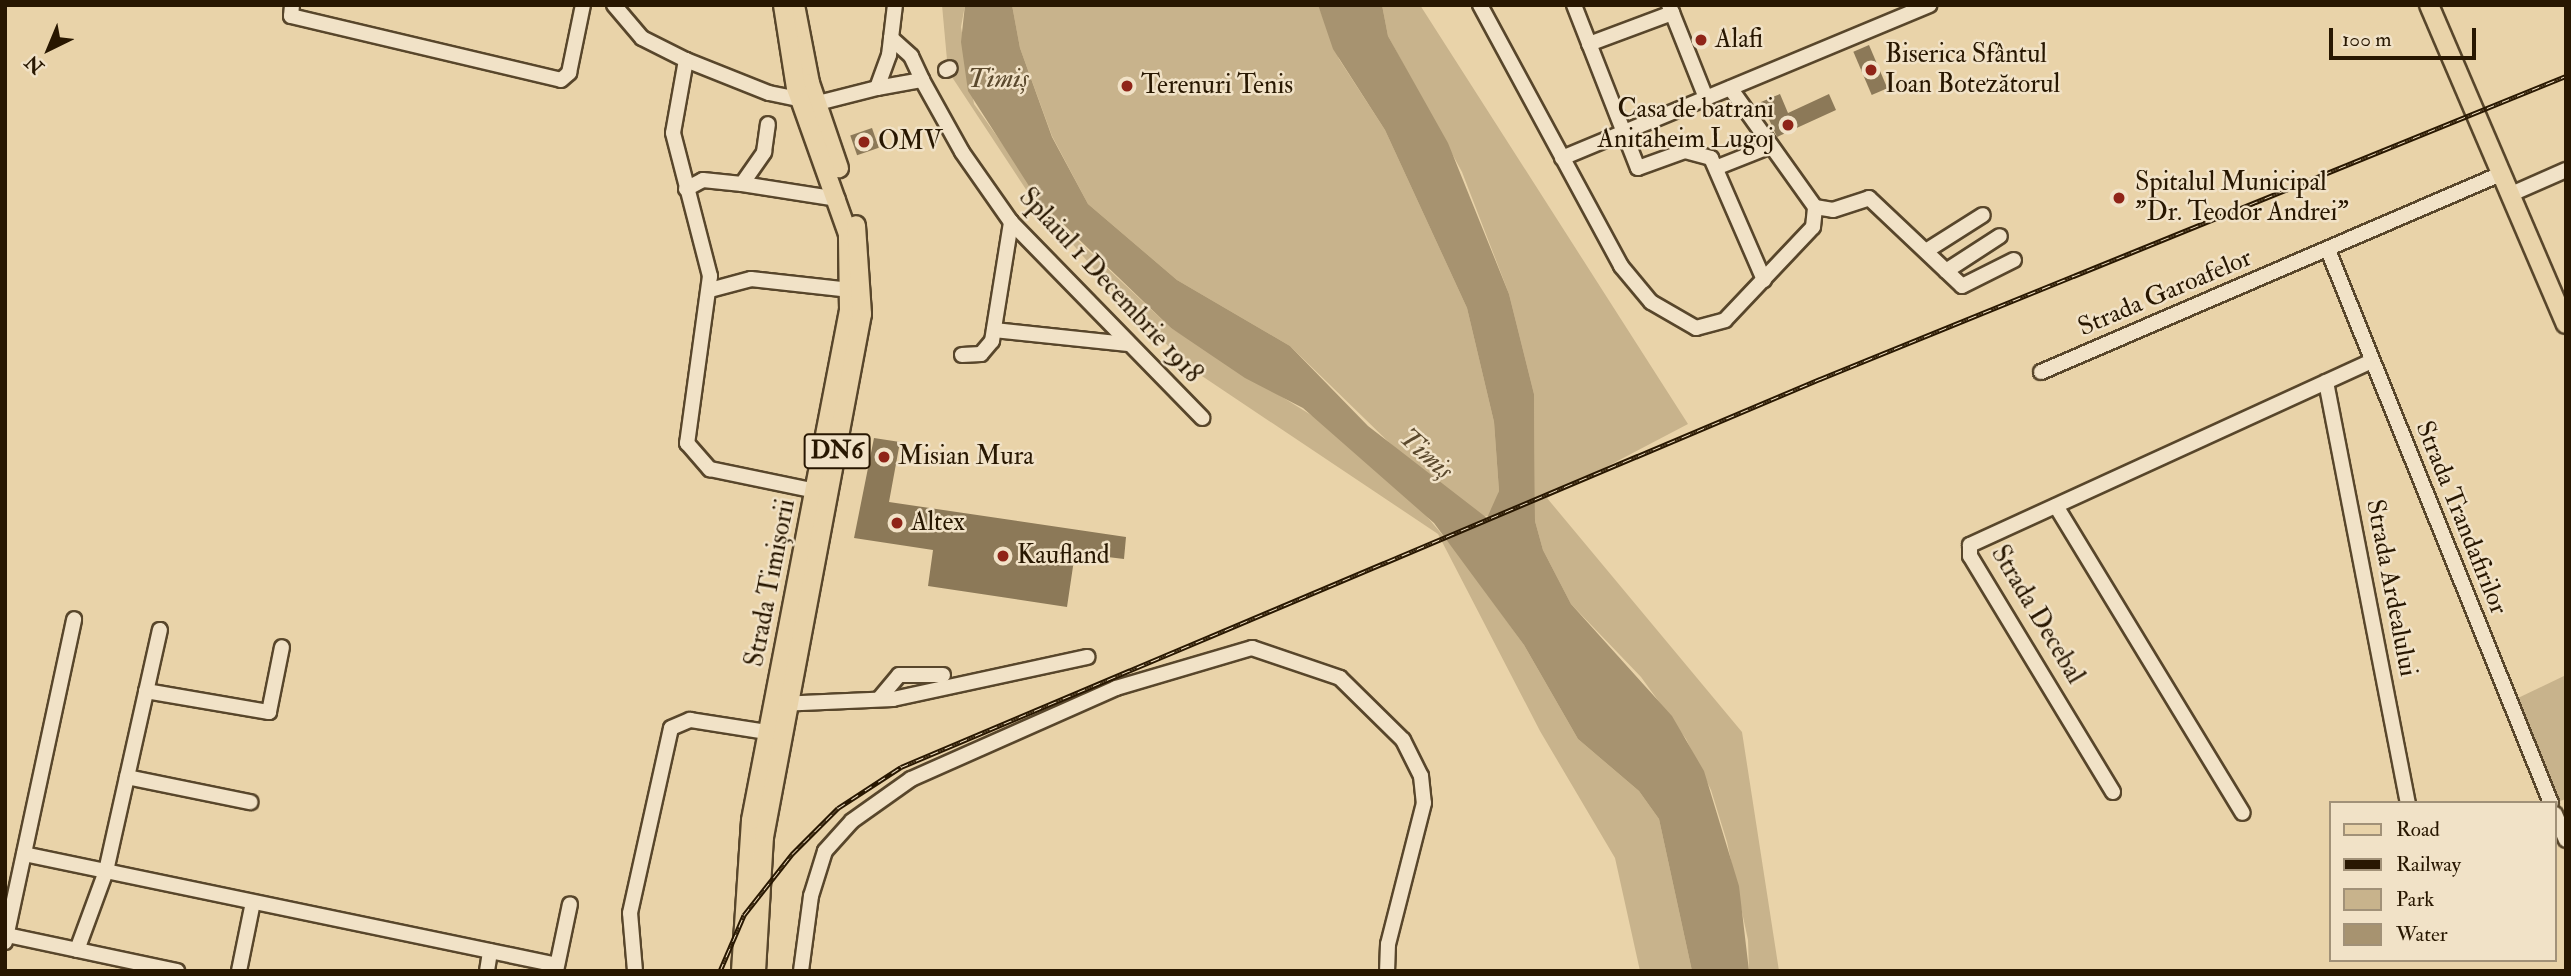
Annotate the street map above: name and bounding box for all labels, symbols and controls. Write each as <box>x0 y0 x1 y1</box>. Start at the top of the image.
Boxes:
north arrow <box>14 14 84 84</box>
scale bar <box>2333 14 2480 58</box>
place label: Alafi <box>1715 24 1763 56</box>
text: 100 m <box>2342 26 2392 53</box>
marker: Alafi <box>1693 32 1709 48</box>
place label: Biserica Sfântul Ioan Botezătorul <box>1885 39 2060 100</box>
text: N <box>20 50 49 79</box>
water label: Timiș <box>967 62 1029 96</box>
marker: Biserica Sfântul Ioan Botezătorul <box>1863 62 1879 78</box>
place label: Terenuri Tenis <box>1141 70 1293 102</box>
marker: Terenuri Tenis <box>1119 78 1135 94</box>
place label: Casa de batrani Anitaheim Lugoj <box>1597 94 1774 156</box>
marker: Casa de batrani Anitaheim Lugoj <box>1780 117 1796 133</box>
place label: OMV <box>878 126 942 158</box>
marker: OMV <box>856 134 872 150</box>
place label: Spitalul Municipal "Dr. Teodor Andrei" <box>2135 167 2349 228</box>
street label: Splaiul 1 Decembrie 1918 <box>1012 182 1208 390</box>
marker: Spitalul Municipal "Dr. Teodor Andrei" <box>2109 188 2129 208</box>
street label: Strada Garoafelor <box>2074 242 2256 344</box>
street label: Strada Trandafirilor <box>2408 417 2514 619</box>
water label: Timiș <box>1392 421 1460 487</box>
road number: DN6 <box>802 430 872 472</box>
place label: Misian Mura <box>898 441 1034 473</box>
marker: Misian Mura <box>876 449 892 465</box>
street label: Strada Timișorii <box>739 497 803 669</box>
street label: Strada Ardealului <box>2359 497 2423 679</box>
place label: Altex <box>911 507 965 539</box>
marker: Altex <box>889 515 905 531</box>
place label: Kaufland <box>1017 540 1110 572</box>
street label: Strada Decebal <box>1984 540 2090 690</box>
marker: Kaufland <box>995 548 1011 564</box>
legend <box>2330 801 2557 962</box>
text: Road <box>2396 816 2440 843</box>
text: Railway <box>2396 851 2461 878</box>
text: Park <box>2396 886 2434 913</box>
text: Water <box>2396 921 2448 948</box>

